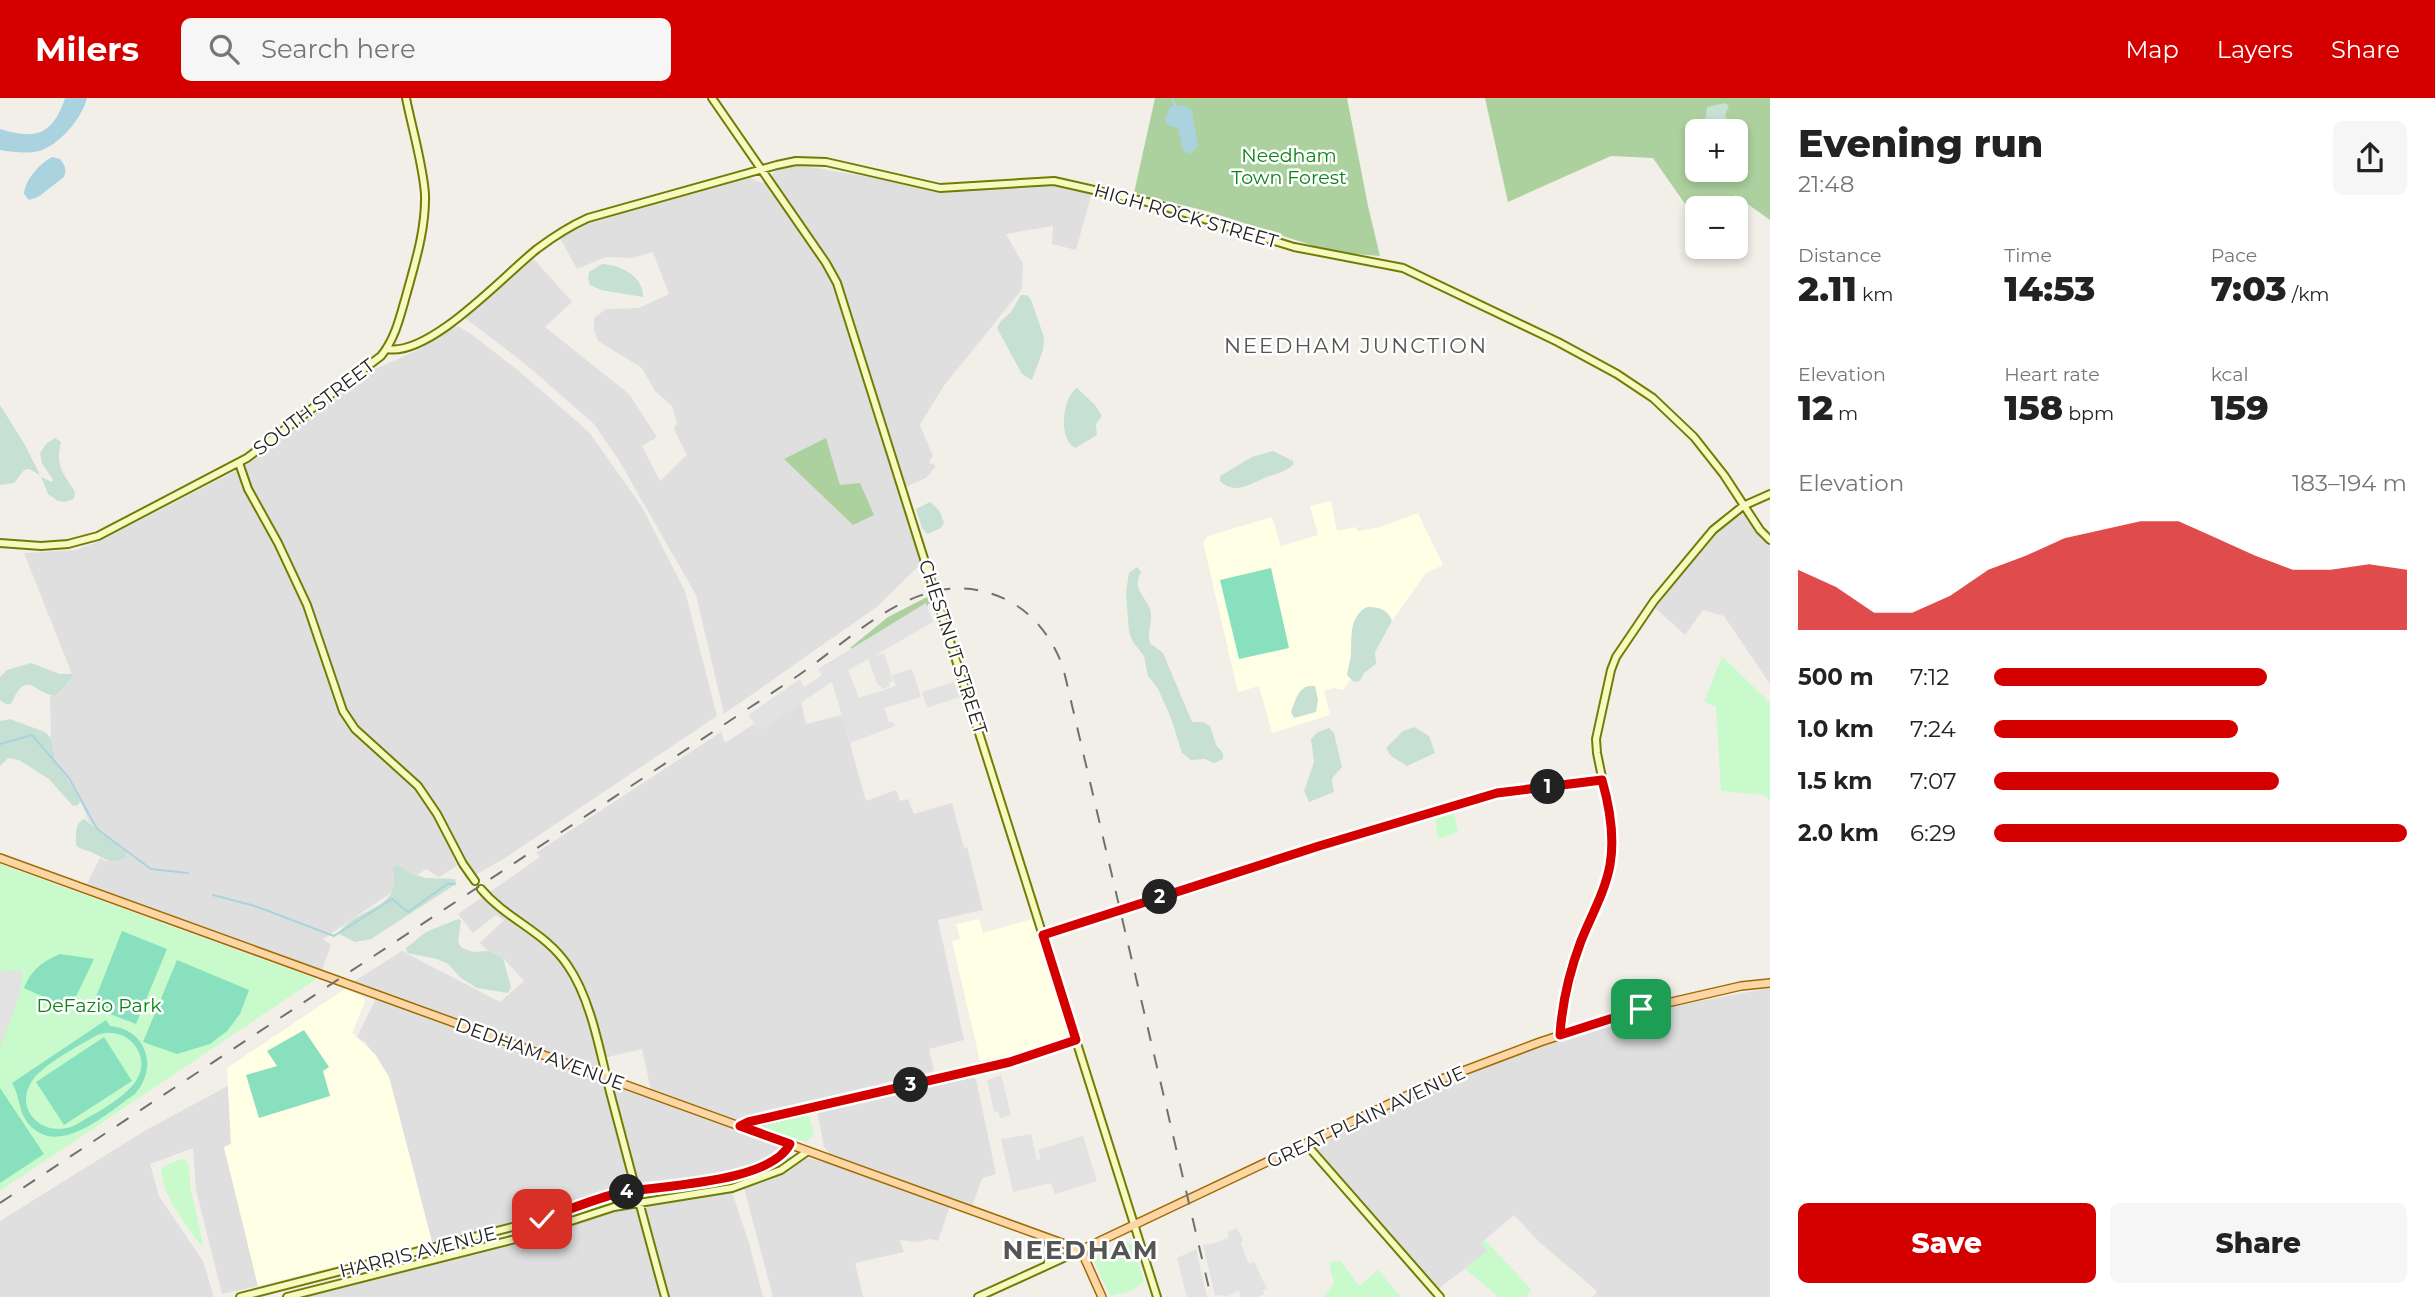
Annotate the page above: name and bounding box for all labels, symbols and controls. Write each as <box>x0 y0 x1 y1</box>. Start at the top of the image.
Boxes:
search box <box>181 18 671 81</box>
text: Milers <box>35 29 139 69</box>
icon: search <box>205 30 243 68</box>
text: Search here <box>261 33 416 65</box>
text: Map <box>2125 35 2179 64</box>
text: Layers <box>2217 35 2293 64</box>
text: Share <box>2331 35 2400 64</box>
map controls <box>1685 119 1748 259</box>
button: + <box>1685 119 1748 182</box>
text: Evening run <box>1798 120 2043 167</box>
button: share <box>2333 121 2407 195</box>
park label: Needham Town Forest <box>1231 144 1347 189</box>
text: 21:48 <box>1798 170 1854 198</box>
street label: HIGH ROCK STREET <box>1091 179 1281 253</box>
button: − <box>1685 196 1748 259</box>
text: Distance <box>1798 244 1881 267</box>
text: Time <box>2004 244 2052 267</box>
text: Pace <box>2211 244 2257 267</box>
text: 2.11 <box>1798 267 1857 310</box>
text: 14:53 <box>2004 267 2095 310</box>
text: 7:03 <box>2211 267 2287 310</box>
text: km <box>1857 283 1893 306</box>
text: /km <box>2287 283 2330 306</box>
district label: NEEDHAM JUNCTION <box>1224 333 1488 358</box>
street label: SOUTH STREET <box>249 354 379 460</box>
text: Elevation <box>1798 363 1886 386</box>
text: Heart rate <box>2004 363 2100 386</box>
text: kcal <box>2211 363 2249 386</box>
text: 12 <box>1798 386 1833 429</box>
text: 158 <box>2004 386 2063 429</box>
text: 159 <box>2211 386 2269 429</box>
text: m <box>1833 402 1858 425</box>
text: bpm <box>2063 402 2114 425</box>
text: Elevation <box>1798 469 1904 497</box>
text: 183–194 m <box>2292 469 2407 497</box>
street label: CHESTNUT STREET <box>914 557 992 737</box>
text: 500 m <box>1798 663 1874 691</box>
text: 7:12 <box>1910 663 1949 691</box>
text: 1.0 km <box>1798 715 1874 743</box>
text: 7:24 <box>1910 715 1956 743</box>
text: 1.5 km <box>1798 767 1872 795</box>
text: 7:07 <box>1910 767 1957 795</box>
pin: 1 <box>1530 770 1566 804</box>
text: 1 <box>1544 775 1551 798</box>
text: 2.0 km <box>1798 819 1879 847</box>
text: 6:29 <box>1910 819 1956 847</box>
pin: 2 <box>1142 880 1178 914</box>
text: 2 <box>1154 885 1165 908</box>
pin <box>1611 979 1671 1039</box>
icon: arrive <box>1622 990 1660 1028</box>
park label: DeFazio Park <box>36 994 162 1017</box>
street label: DEDHAM AVENUE <box>452 1013 628 1095</box>
street label: GREAT PLAIN AVENUE <box>1263 1061 1469 1173</box>
pin: 3 <box>894 1068 928 1102</box>
text: 3 <box>905 1073 916 1096</box>
pin: 4 <box>610 1174 644 1210</box>
text: 4 <box>620 1180 633 1203</box>
pin <box>512 1189 572 1249</box>
icon: check <box>523 1200 561 1238</box>
button: Save <box>1798 1203 2096 1283</box>
button: Share <box>2110 1203 2407 1283</box>
street label: HARRIS AVENUE <box>337 1221 499 1283</box>
district label: NEEDHAM <box>1002 1234 1160 1266</box>

